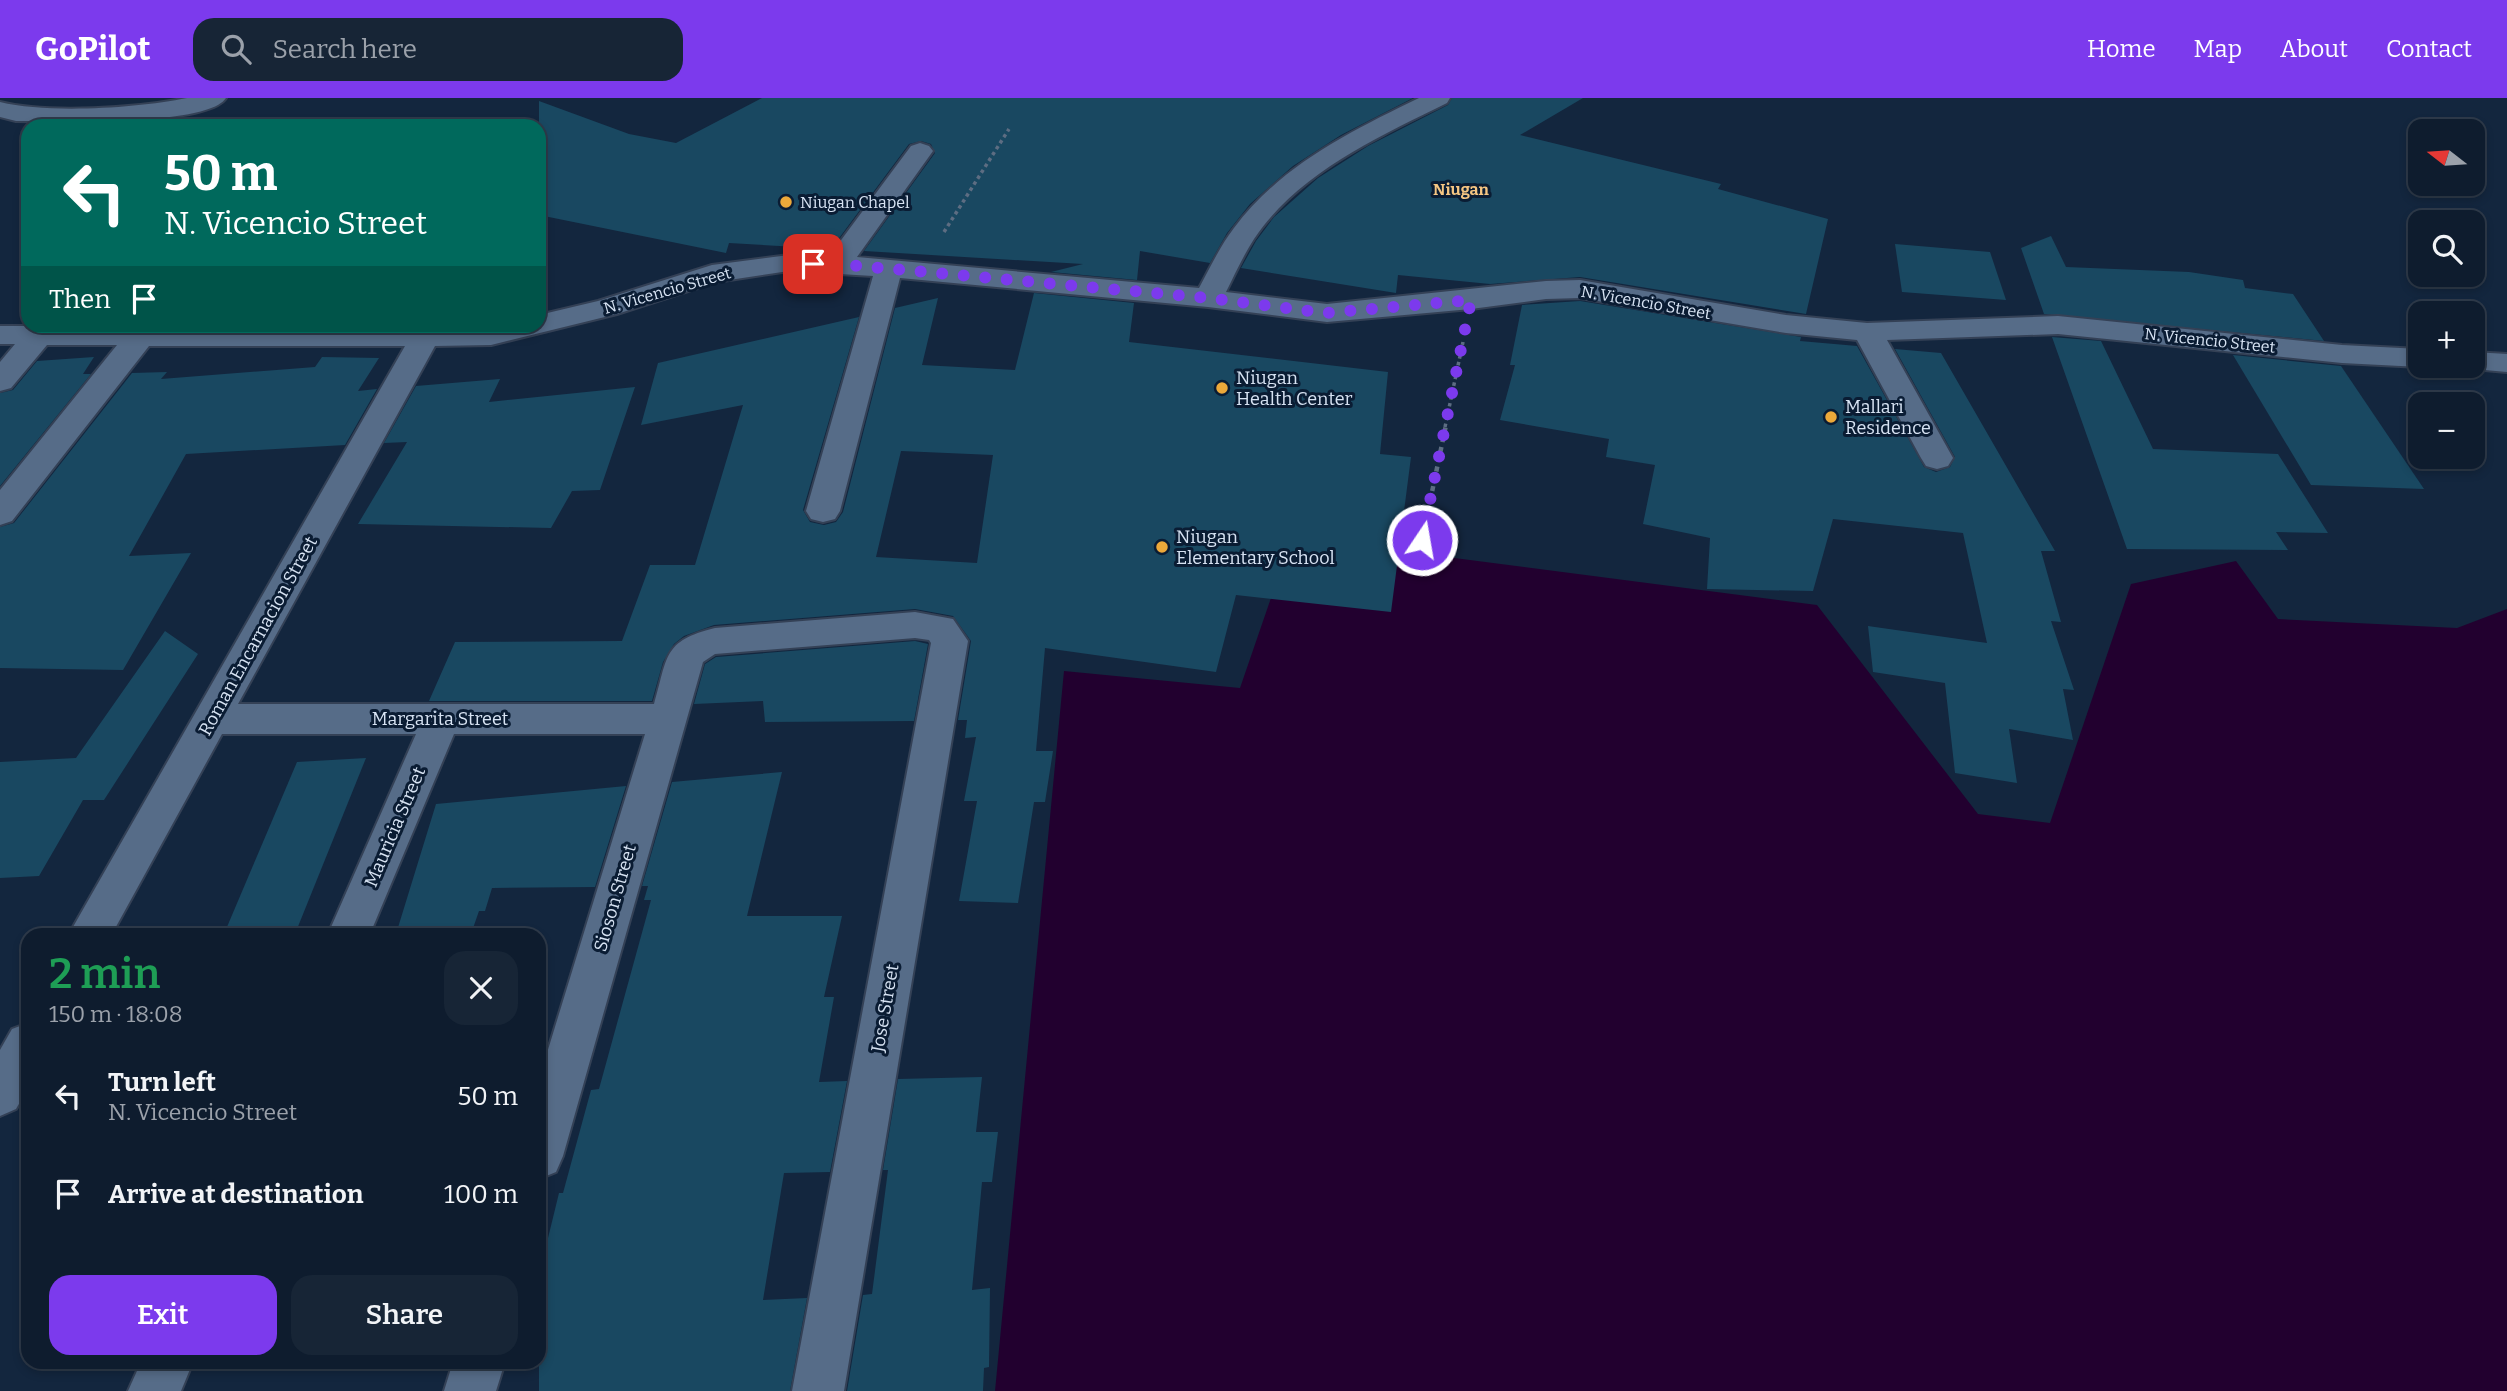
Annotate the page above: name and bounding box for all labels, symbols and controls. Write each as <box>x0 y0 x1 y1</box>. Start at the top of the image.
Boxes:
search box <box>193 18 683 81</box>
text: GoPilot <box>35 29 151 69</box>
icon: search <box>217 30 255 68</box>
text: Search here <box>273 34 417 65</box>
text: Home <box>2087 35 2156 63</box>
text: Map <box>2194 35 2242 63</box>
text: About <box>2280 35 2348 63</box>
text: Contact <box>2386 35 2472 63</box>
north arrow <box>2408 119 2485 196</box>
map controls <box>2408 119 2485 469</box>
text: 50 m <box>164 144 277 203</box>
icon: left <box>49 147 140 238</box>
district label: Niugan <box>1433 180 1490 199</box>
place label: Niugan Chapel <box>800 193 910 212</box>
marker: Niugan Chapel <box>778 194 794 210</box>
text: N. Vicencio Street <box>164 204 427 242</box>
button: search <box>2408 210 2485 287</box>
pin <box>783 234 843 294</box>
icon: arrive <box>794 245 832 283</box>
street label: N. Vicencio Street <box>601 263 733 318</box>
icon: arrive <box>125 280 163 318</box>
street label: N. Vicencio Street <box>1580 282 1713 323</box>
text: Then <box>49 284 111 315</box>
button: + <box>2408 301 2485 378</box>
street label: N. Vicencio Street <box>2144 324 2277 357</box>
place label: Niugan Health Center <box>1236 367 1353 410</box>
marker: Niugan Health Center <box>1214 380 1230 396</box>
button: − <box>2408 392 2485 469</box>
place label: Mallari Residence <box>1845 396 1931 439</box>
marker: Mallari Residence <box>1823 409 1839 425</box>
position arrow <box>1385 503 1459 577</box>
place label: Niugan Elementary School <box>1176 526 1335 569</box>
street label: Roman Encarnacion Street <box>194 532 322 739</box>
marker: Niugan Elementary School <box>1154 539 1170 555</box>
street label: Margarita Street <box>372 708 509 730</box>
street label: Mauricia Street <box>360 763 430 890</box>
street label: Sioson Street <box>589 841 641 954</box>
text: 2 min <box>49 949 160 999</box>
button: close <box>444 951 518 1025</box>
street label: Jose Street <box>866 962 904 1055</box>
text: 150 m · 18:08 <box>49 1000 183 1028</box>
text: Turn left <box>108 1067 216 1098</box>
icon: left <box>49 1077 87 1115</box>
text: 50 m <box>457 1081 518 1112</box>
text: N. Vicencio Street <box>108 1098 297 1126</box>
icon: arrive <box>49 1175 87 1213</box>
text: Arrive at destination <box>108 1179 363 1210</box>
text: 100 m <box>444 1179 518 1210</box>
button: Exit <box>49 1275 277 1355</box>
button: Share <box>291 1275 518 1355</box>

